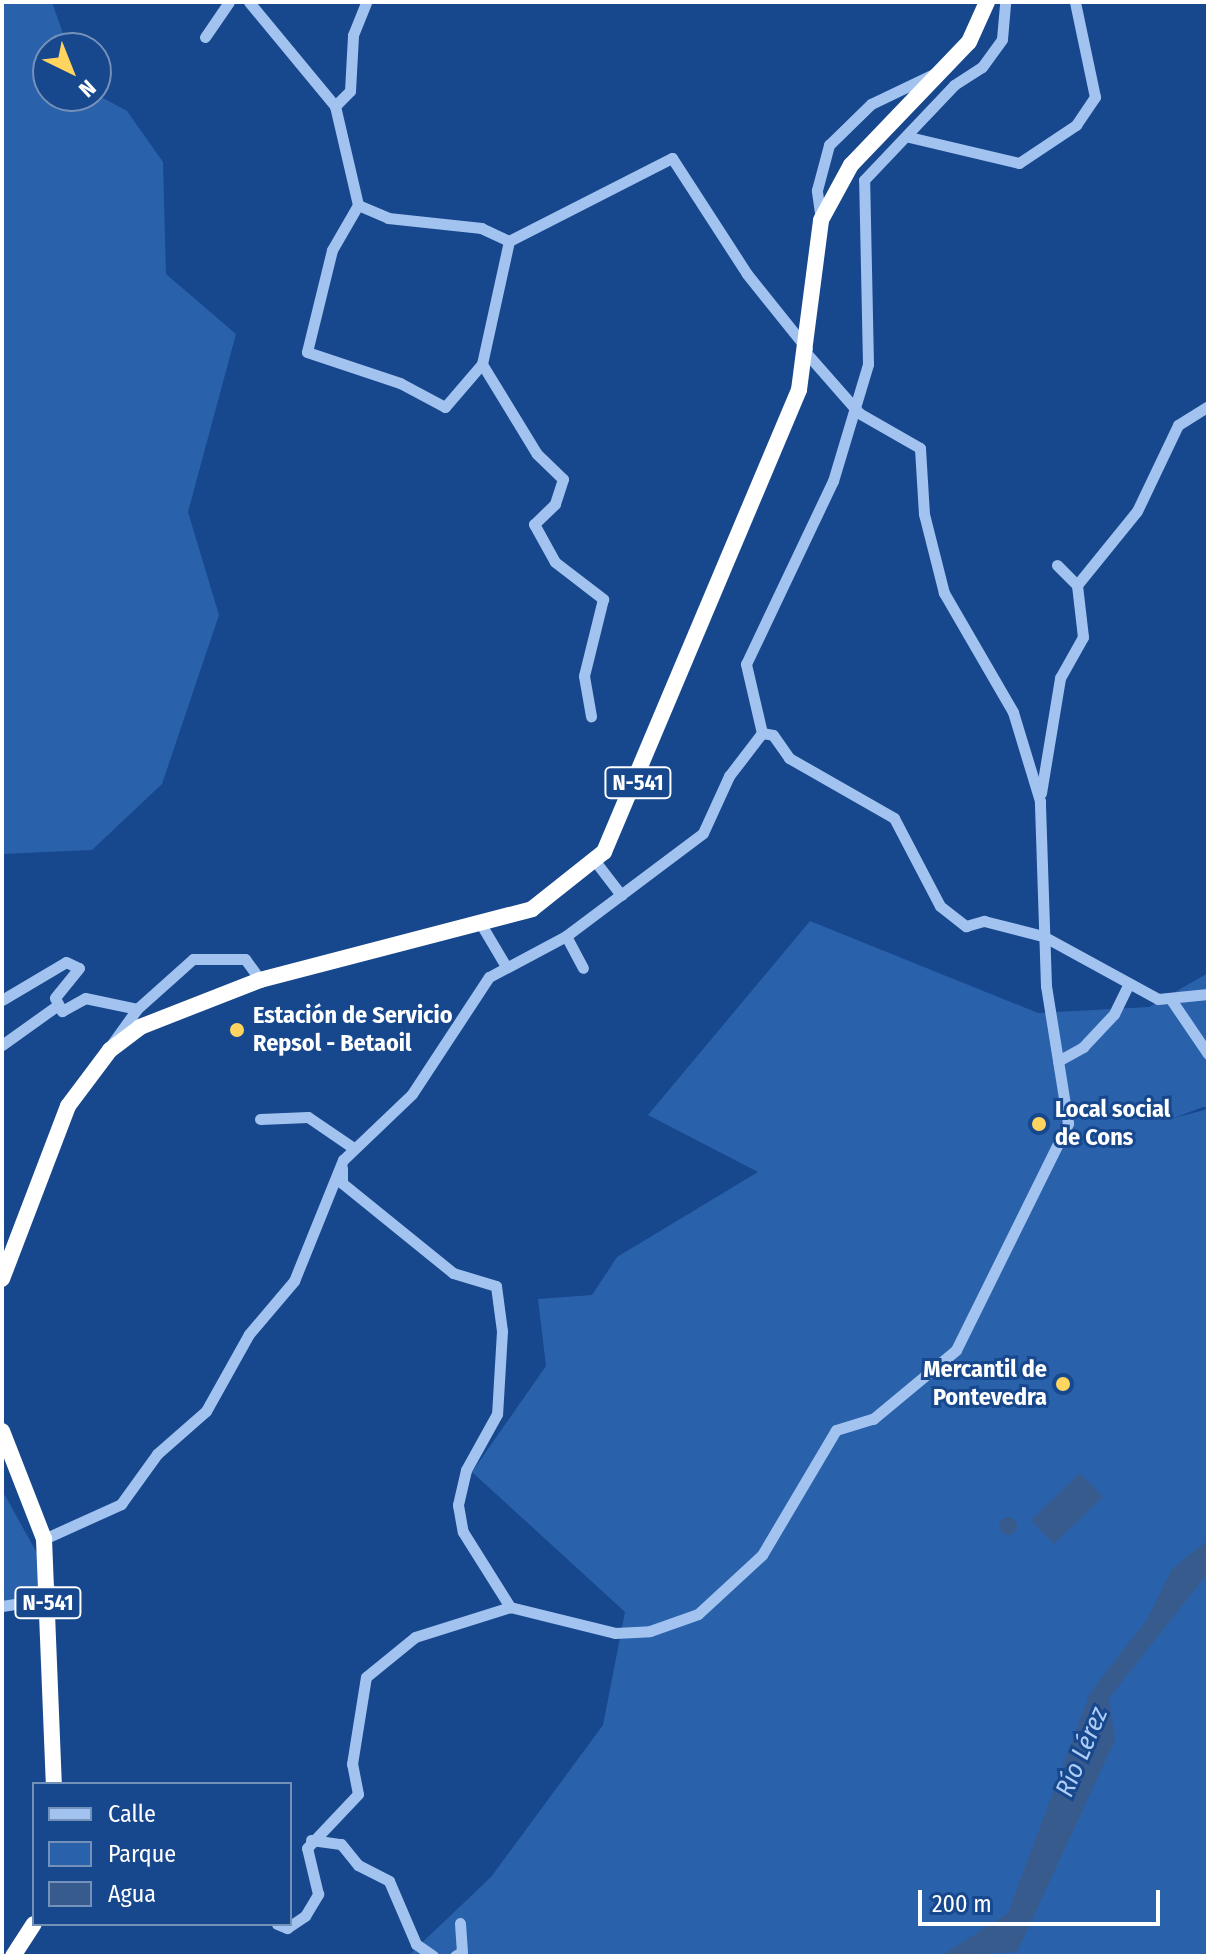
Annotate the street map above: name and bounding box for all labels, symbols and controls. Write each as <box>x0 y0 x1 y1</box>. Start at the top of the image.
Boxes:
north arrow <box>32 32 112 112</box>
text: N <box>73 74 101 103</box>
road number: N-541 <box>604 765 672 801</box>
place label: Estación de Servicio Repsol - Betaoil <box>253 1002 453 1058</box>
marker: Estación de Servicio Repsol - Betaoil <box>228 1021 246 1039</box>
place label: Local social de Cons <box>1055 1096 1170 1152</box>
marker: Local social de Cons <box>1030 1115 1048 1133</box>
place label: Mercantil de Pontevedra <box>923 1356 1047 1412</box>
marker: Mercantil de Pontevedra <box>1054 1375 1072 1393</box>
road number: N-541 <box>14 1585 82 1621</box>
water label: Río Lérez <box>1049 1703 1115 1801</box>
legend <box>32 1782 292 1926</box>
text: Calle <box>108 1800 156 1828</box>
text: Parque <box>108 1840 176 1868</box>
scale bar <box>922 1874 1164 1924</box>
text: Agua <box>108 1880 156 1908</box>
text: 200 m <box>932 1890 992 1918</box>

